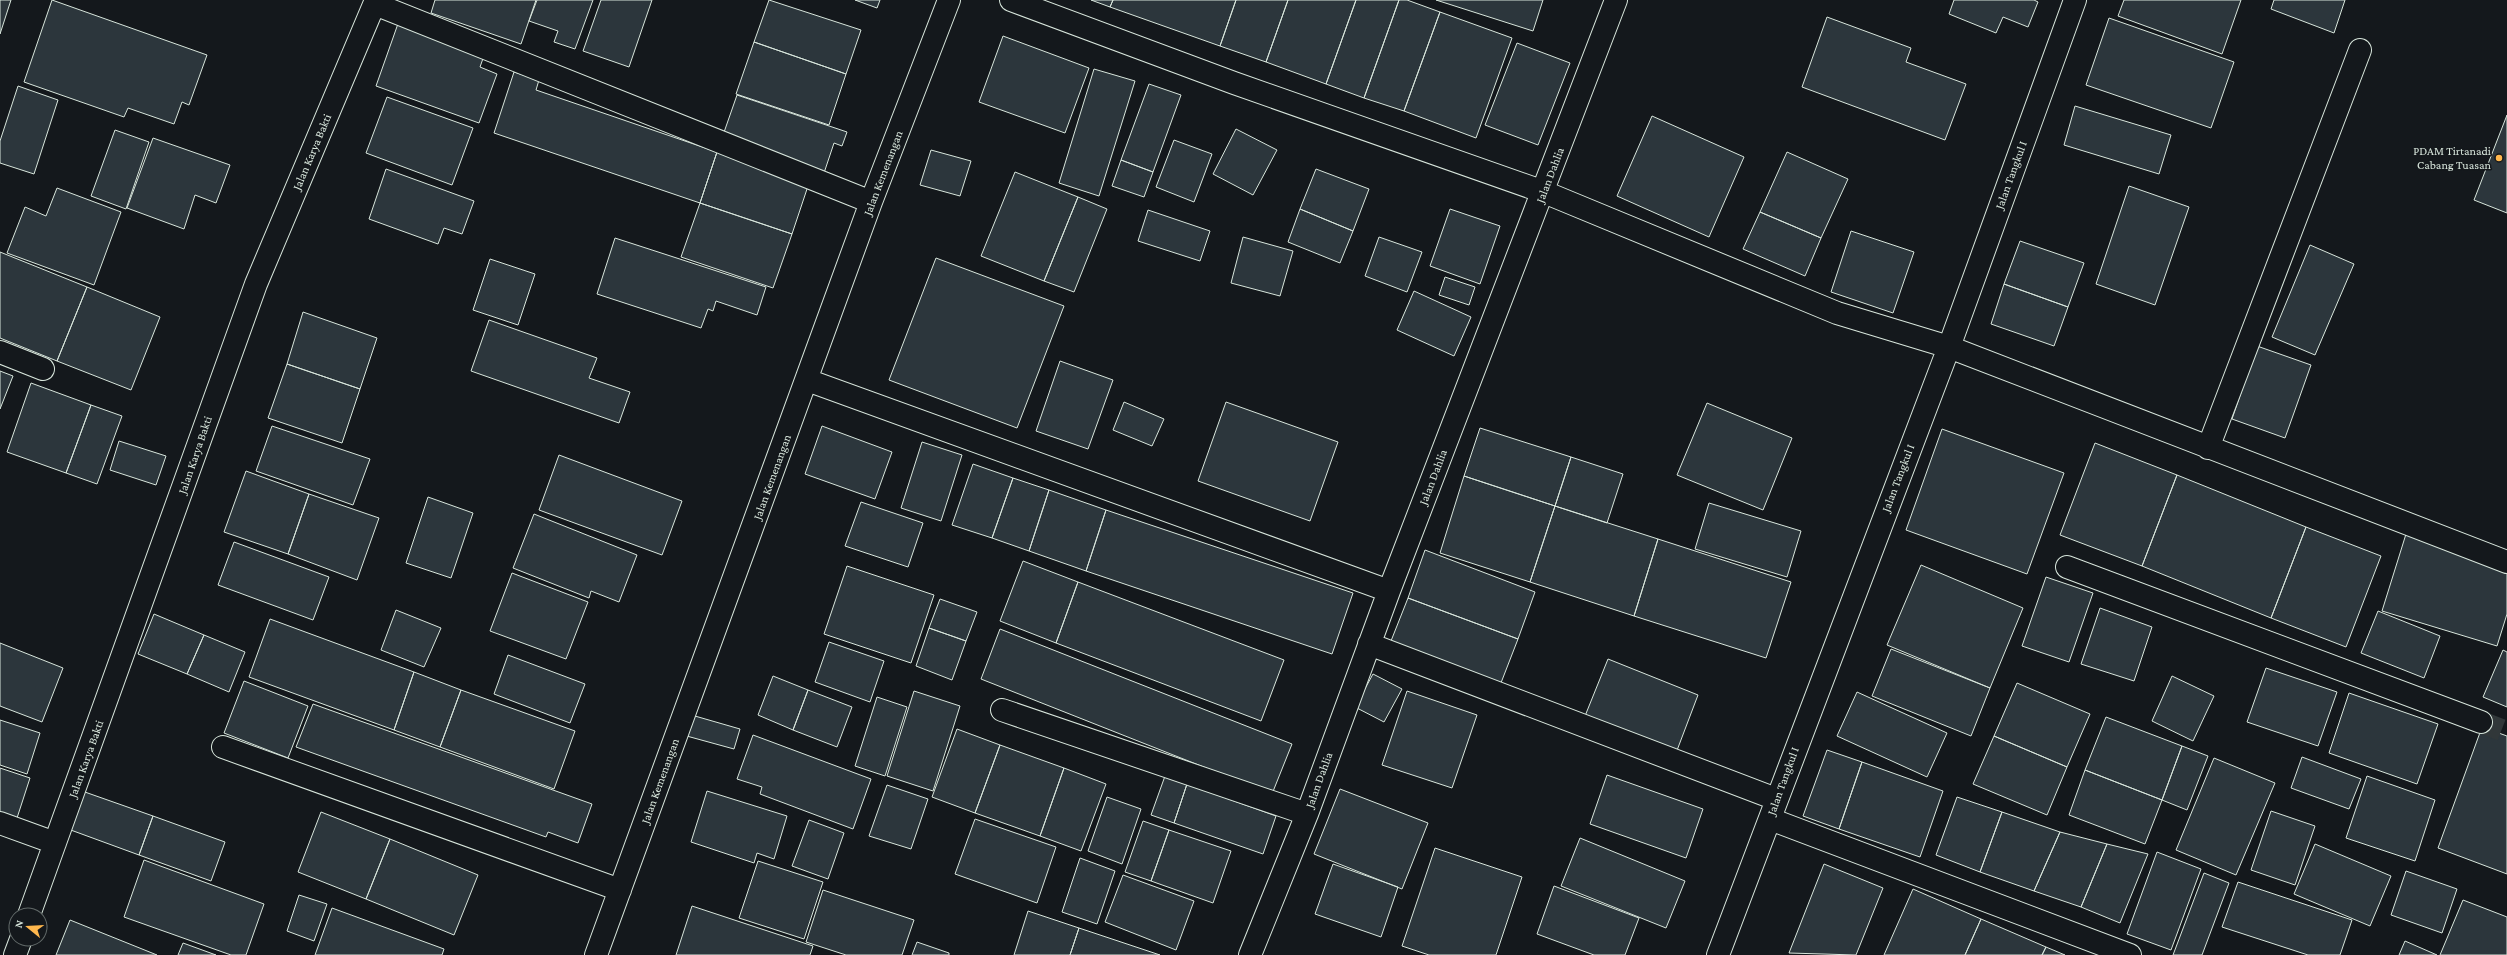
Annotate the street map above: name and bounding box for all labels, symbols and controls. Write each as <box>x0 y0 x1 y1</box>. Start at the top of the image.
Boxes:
street label: Jalan Karya Bakti <box>289 112 334 193</box>
street label: Jalan Kemenangan <box>860 128 906 218</box>
street label: Jalan Tangkul I <box>1992 139 2030 212</box>
place label: PDAM Tirtanadi Cabang Tuasan <box>2413 144 2492 172</box>
street label: Jalan Dahlia <box>1533 145 1567 206</box>
marker: PDAM Tirtanadi Cabang Tuasan <box>2494 153 2504 163</box>
street label: Jalan Karya Bakti <box>175 414 215 497</box>
street label: Jalan Kemenangan <box>750 432 794 522</box>
street label: Jalan Tangkul I <box>1878 442 1917 515</box>
street label: Jalan Dahlia <box>1416 447 1450 508</box>
street label: Jalan Karya Bakti <box>65 718 106 801</box>
street label: Jalan Kemenangan <box>638 736 682 826</box>
street label: Jalan Tangkul I <box>1764 745 1802 818</box>
street label: Jalan Dahlia <box>1302 750 1336 811</box>
north arrow <box>8 907 48 947</box>
text: N <box>12 918 26 929</box>

